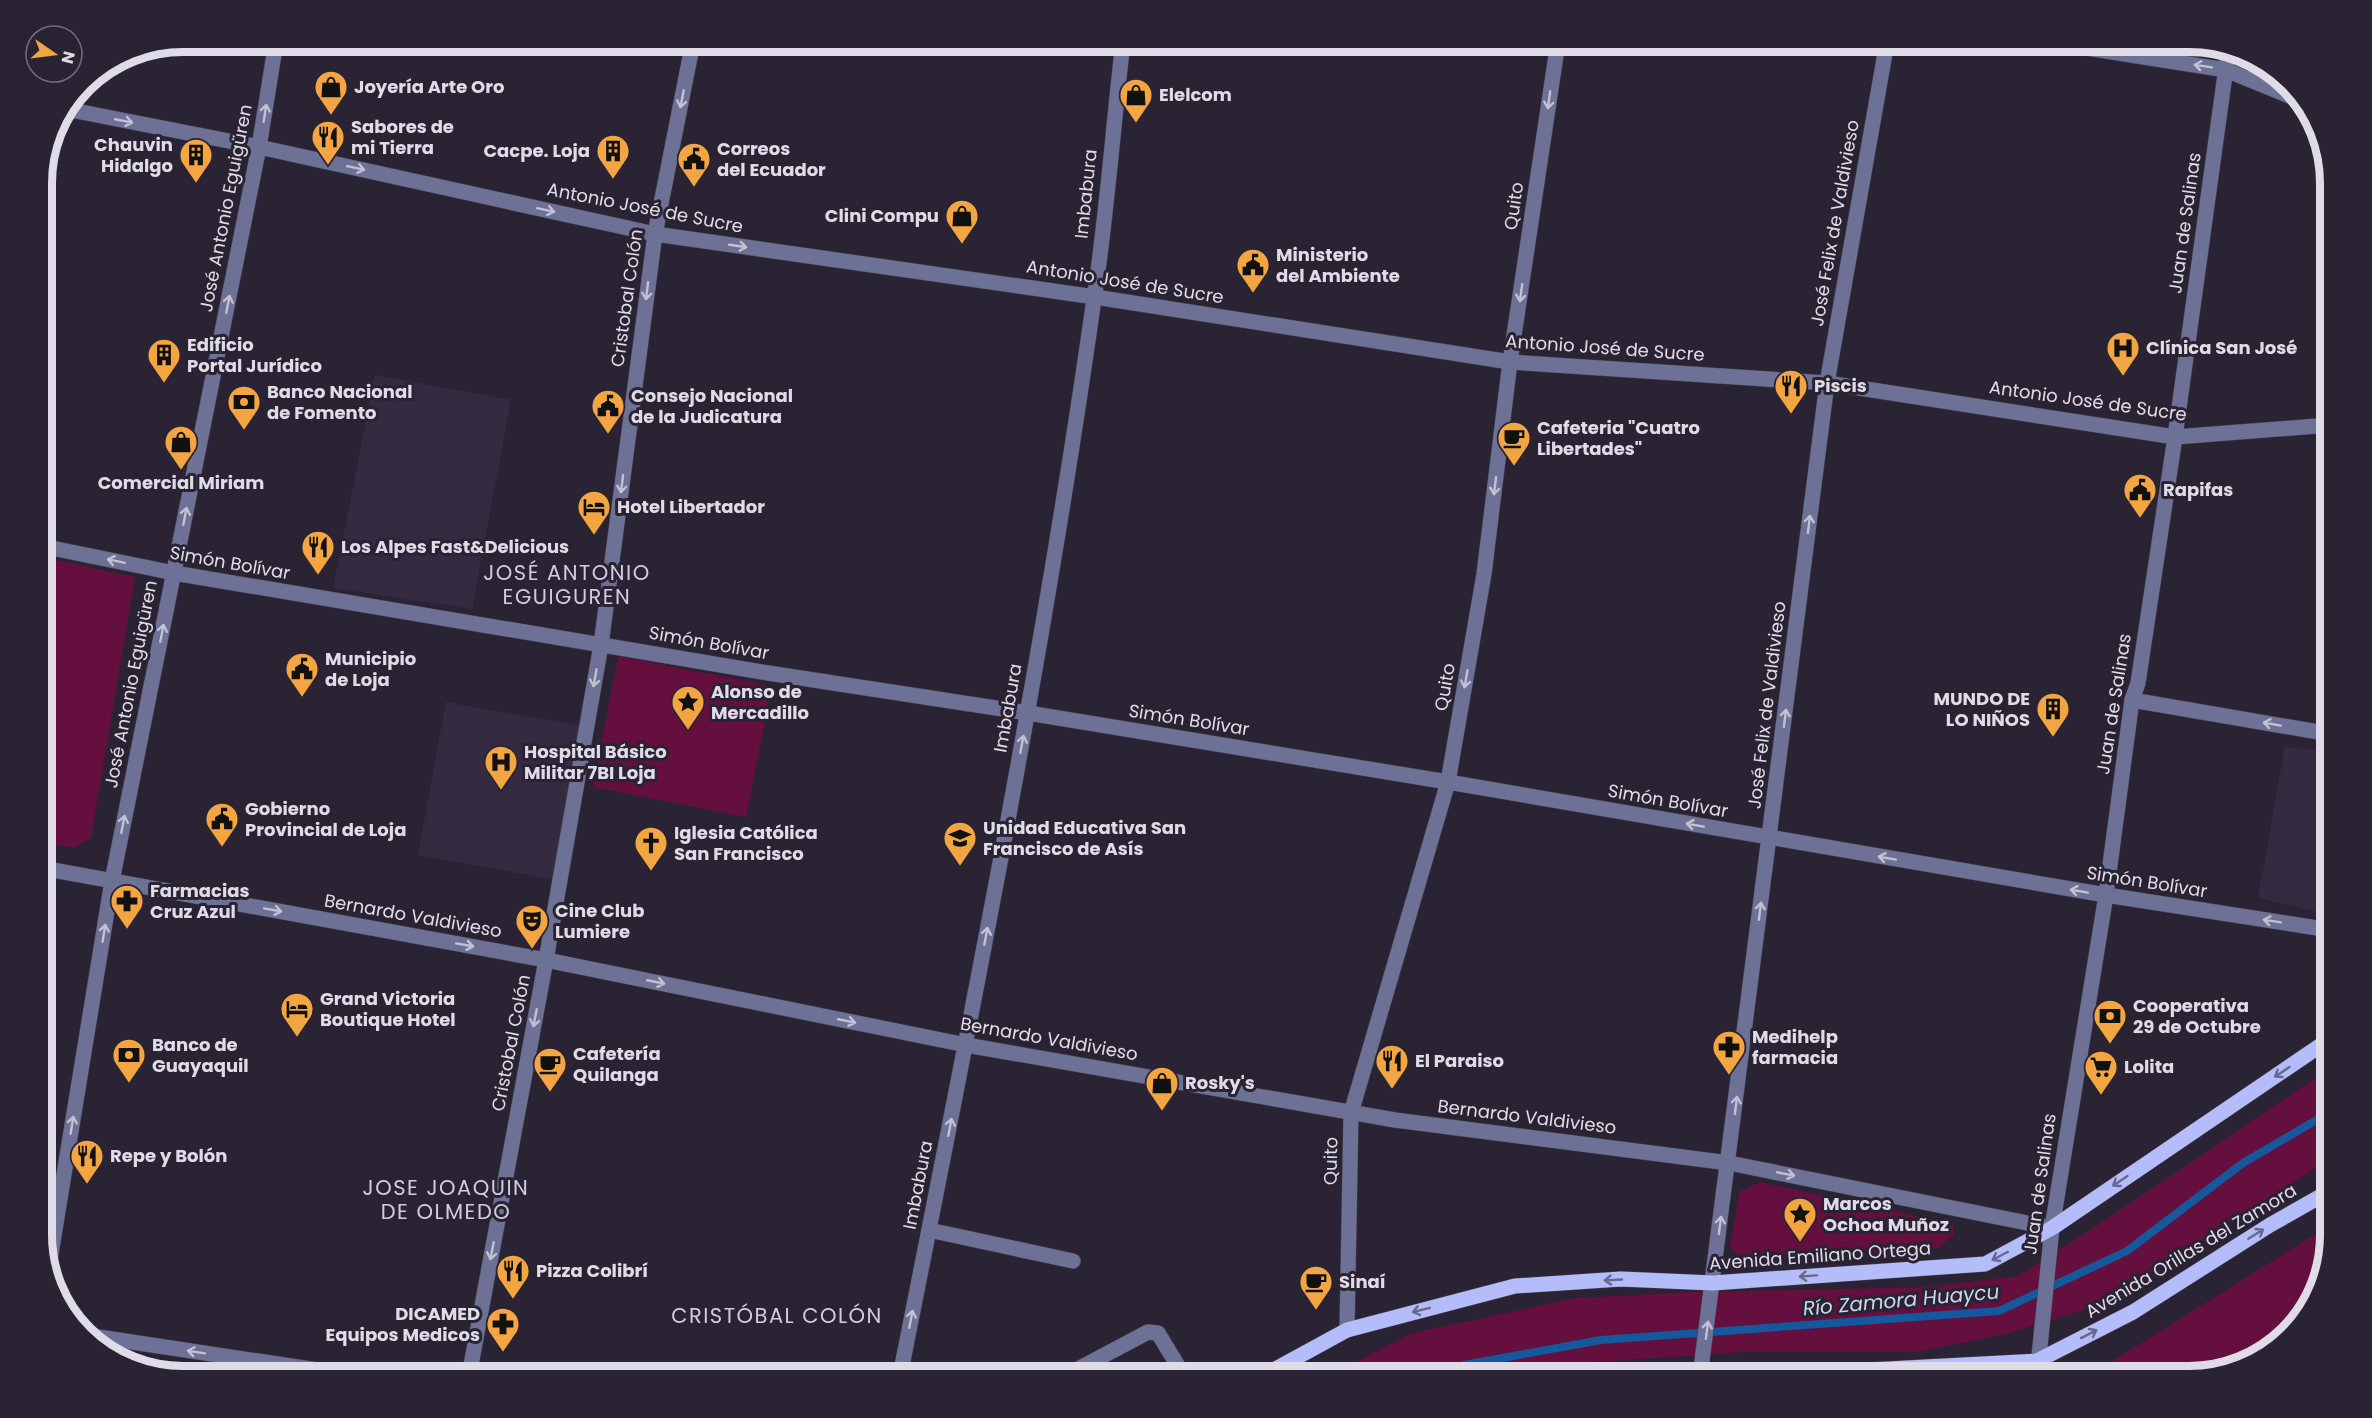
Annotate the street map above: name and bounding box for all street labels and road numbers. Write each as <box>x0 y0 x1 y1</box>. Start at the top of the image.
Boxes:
street label: José Antonio Eguigüren <box>193 102 258 314</box>
street label: José Felix de Valdivieso <box>1804 118 1865 328</box>
street label: Imbabura <box>1068 148 1103 240</box>
street label: Juan de Salinas <box>2162 151 2207 295</box>
street label: Antonio José de Sucre <box>545 176 745 239</box>
street label: Quito <box>1498 180 1529 232</box>
street label: Cristobal Colón <box>604 227 649 368</box>
street label: Antonio José de Sucre <box>1025 254 1226 309</box>
street label: Antonio José de Sucre <box>1505 328 1705 367</box>
street label: Antonio José de Sucre <box>1988 374 2189 427</box>
street label: Simón Bolívar <box>168 540 292 585</box>
street label: José Antonio Eguigüren <box>98 578 163 790</box>
street label: José Felix de Valdivieso <box>1741 600 1792 810</box>
street label: Simón Bolívar <box>647 620 771 665</box>
street label: Juan de Salinas <box>2090 632 2137 776</box>
street label: Imbabura <box>987 661 1028 754</box>
street label: Quito <box>1428 661 1461 713</box>
street label: Simón Bolívar <box>1127 698 1251 741</box>
street label: Simón Bolívar <box>1606 778 1730 823</box>
street label: Simón Bolívar <box>2085 860 2209 903</box>
street label: Bernardo Valdivieso <box>322 888 504 943</box>
street label: Cristobal Colón <box>485 972 536 1113</box>
street label: Bernardo Valdivieso <box>958 1011 1140 1066</box>
street label: Bernardo Valdivieso <box>1436 1093 1618 1140</box>
street label: Juan de Salinas <box>2017 1112 2062 1256</box>
street label: Quito <box>1318 1137 1343 1185</box>
street label: Imbabura <box>897 1138 938 1231</box>
street label: Avenida Orillas del Zamora <box>2080 1177 2301 1324</box>
street label: Avenida Emiliano Ortega <box>1708 1235 1932 1276</box>

